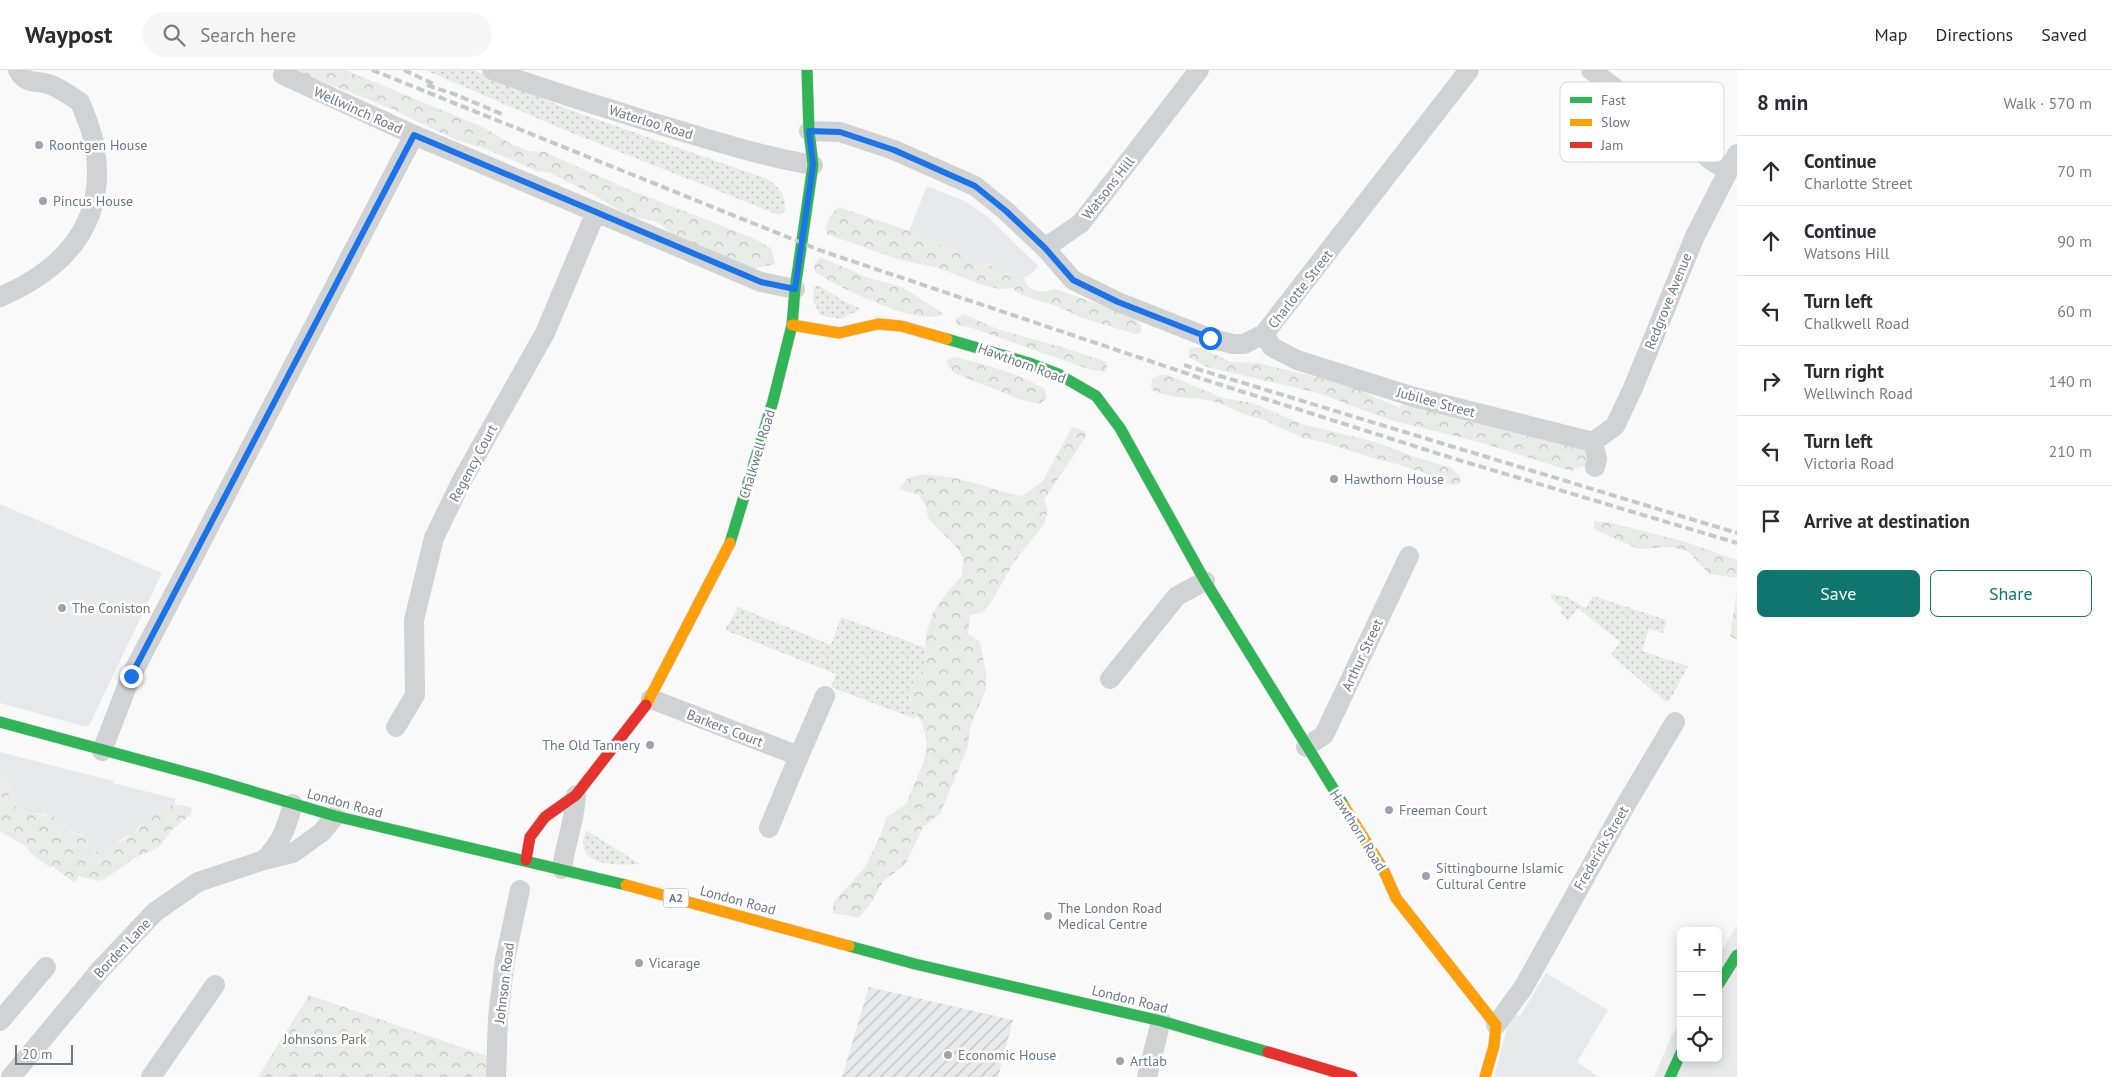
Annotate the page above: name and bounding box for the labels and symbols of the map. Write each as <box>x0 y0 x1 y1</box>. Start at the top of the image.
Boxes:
street label: Wellwinch Road <box>311 82 405 138</box>
legend <box>1560 82 1724 162</box>
text: Fast <box>1601 91 1626 109</box>
street label: Waterloo Road <box>607 101 695 143</box>
text: Slow <box>1601 113 1631 131</box>
place label: Roontgen House <box>49 136 147 154</box>
text: Jam <box>1600 136 1623 154</box>
marker: Roontgen House <box>33 139 45 151</box>
street label: Watsons Hill <box>1078 153 1138 223</box>
place label: Pincus House <box>53 192 133 210</box>
marker: Pincus House <box>37 195 49 207</box>
street label: Charlotte Street <box>1264 246 1336 332</box>
street label: Redgrove Avenue <box>1640 250 1696 352</box>
route start <box>1199 327 1222 350</box>
street label: Hawthorn Road <box>976 339 1068 387</box>
street label: Jubilee Street <box>1394 383 1477 421</box>
street label: Chalkwell Road <box>735 407 779 501</box>
street label: Regency Court <box>445 421 501 505</box>
place label: Hawthorn House <box>1344 470 1444 488</box>
marker: Hawthorn House <box>1328 473 1340 485</box>
place label: The Coniston <box>72 599 150 617</box>
marker: The Coniston <box>56 602 68 614</box>
street label: Arthur Street <box>1337 616 1387 694</box>
route end <box>120 665 143 688</box>
street label: Barkers Court <box>684 705 766 751</box>
place label: The Old Tannery <box>542 736 640 754</box>
marker: The Old Tannery <box>644 739 656 751</box>
street label: London Road <box>305 784 385 822</box>
street label: Hawthorn Road <box>1326 786 1390 874</box>
place label: Freeman Court <box>1399 801 1488 819</box>
street label: Frederick Street <box>1570 802 1633 893</box>
marker: Freeman Court <box>1383 804 1395 816</box>
place label: Sittingbourne Islamic Cultural Centre <box>1436 859 1564 893</box>
marker: Sittingbourne Islamic Cultural Centre <box>1420 870 1432 882</box>
street label: London Road <box>698 881 778 919</box>
road number: A2 <box>664 888 688 908</box>
place label: The London Road Medical Centre <box>1058 899 1162 933</box>
marker: The London Road Medical Centre <box>1042 910 1054 922</box>
street label: Borden Lane <box>90 914 154 982</box>
street label: Johnson Road <box>490 942 518 1025</box>
place label: Vicarage <box>648 954 700 972</box>
marker: Vicarage <box>633 957 645 969</box>
street label: London Road <box>1090 981 1170 1017</box>
park label: Johnsons Park <box>282 1030 367 1048</box>
scale bar <box>15 1042 72 1065</box>
place label: Economic House <box>958 1046 1056 1064</box>
marker: Economic House <box>942 1049 954 1061</box>
place label: Artlab <box>1130 1052 1167 1070</box>
marker: Artlab <box>1114 1055 1126 1067</box>

